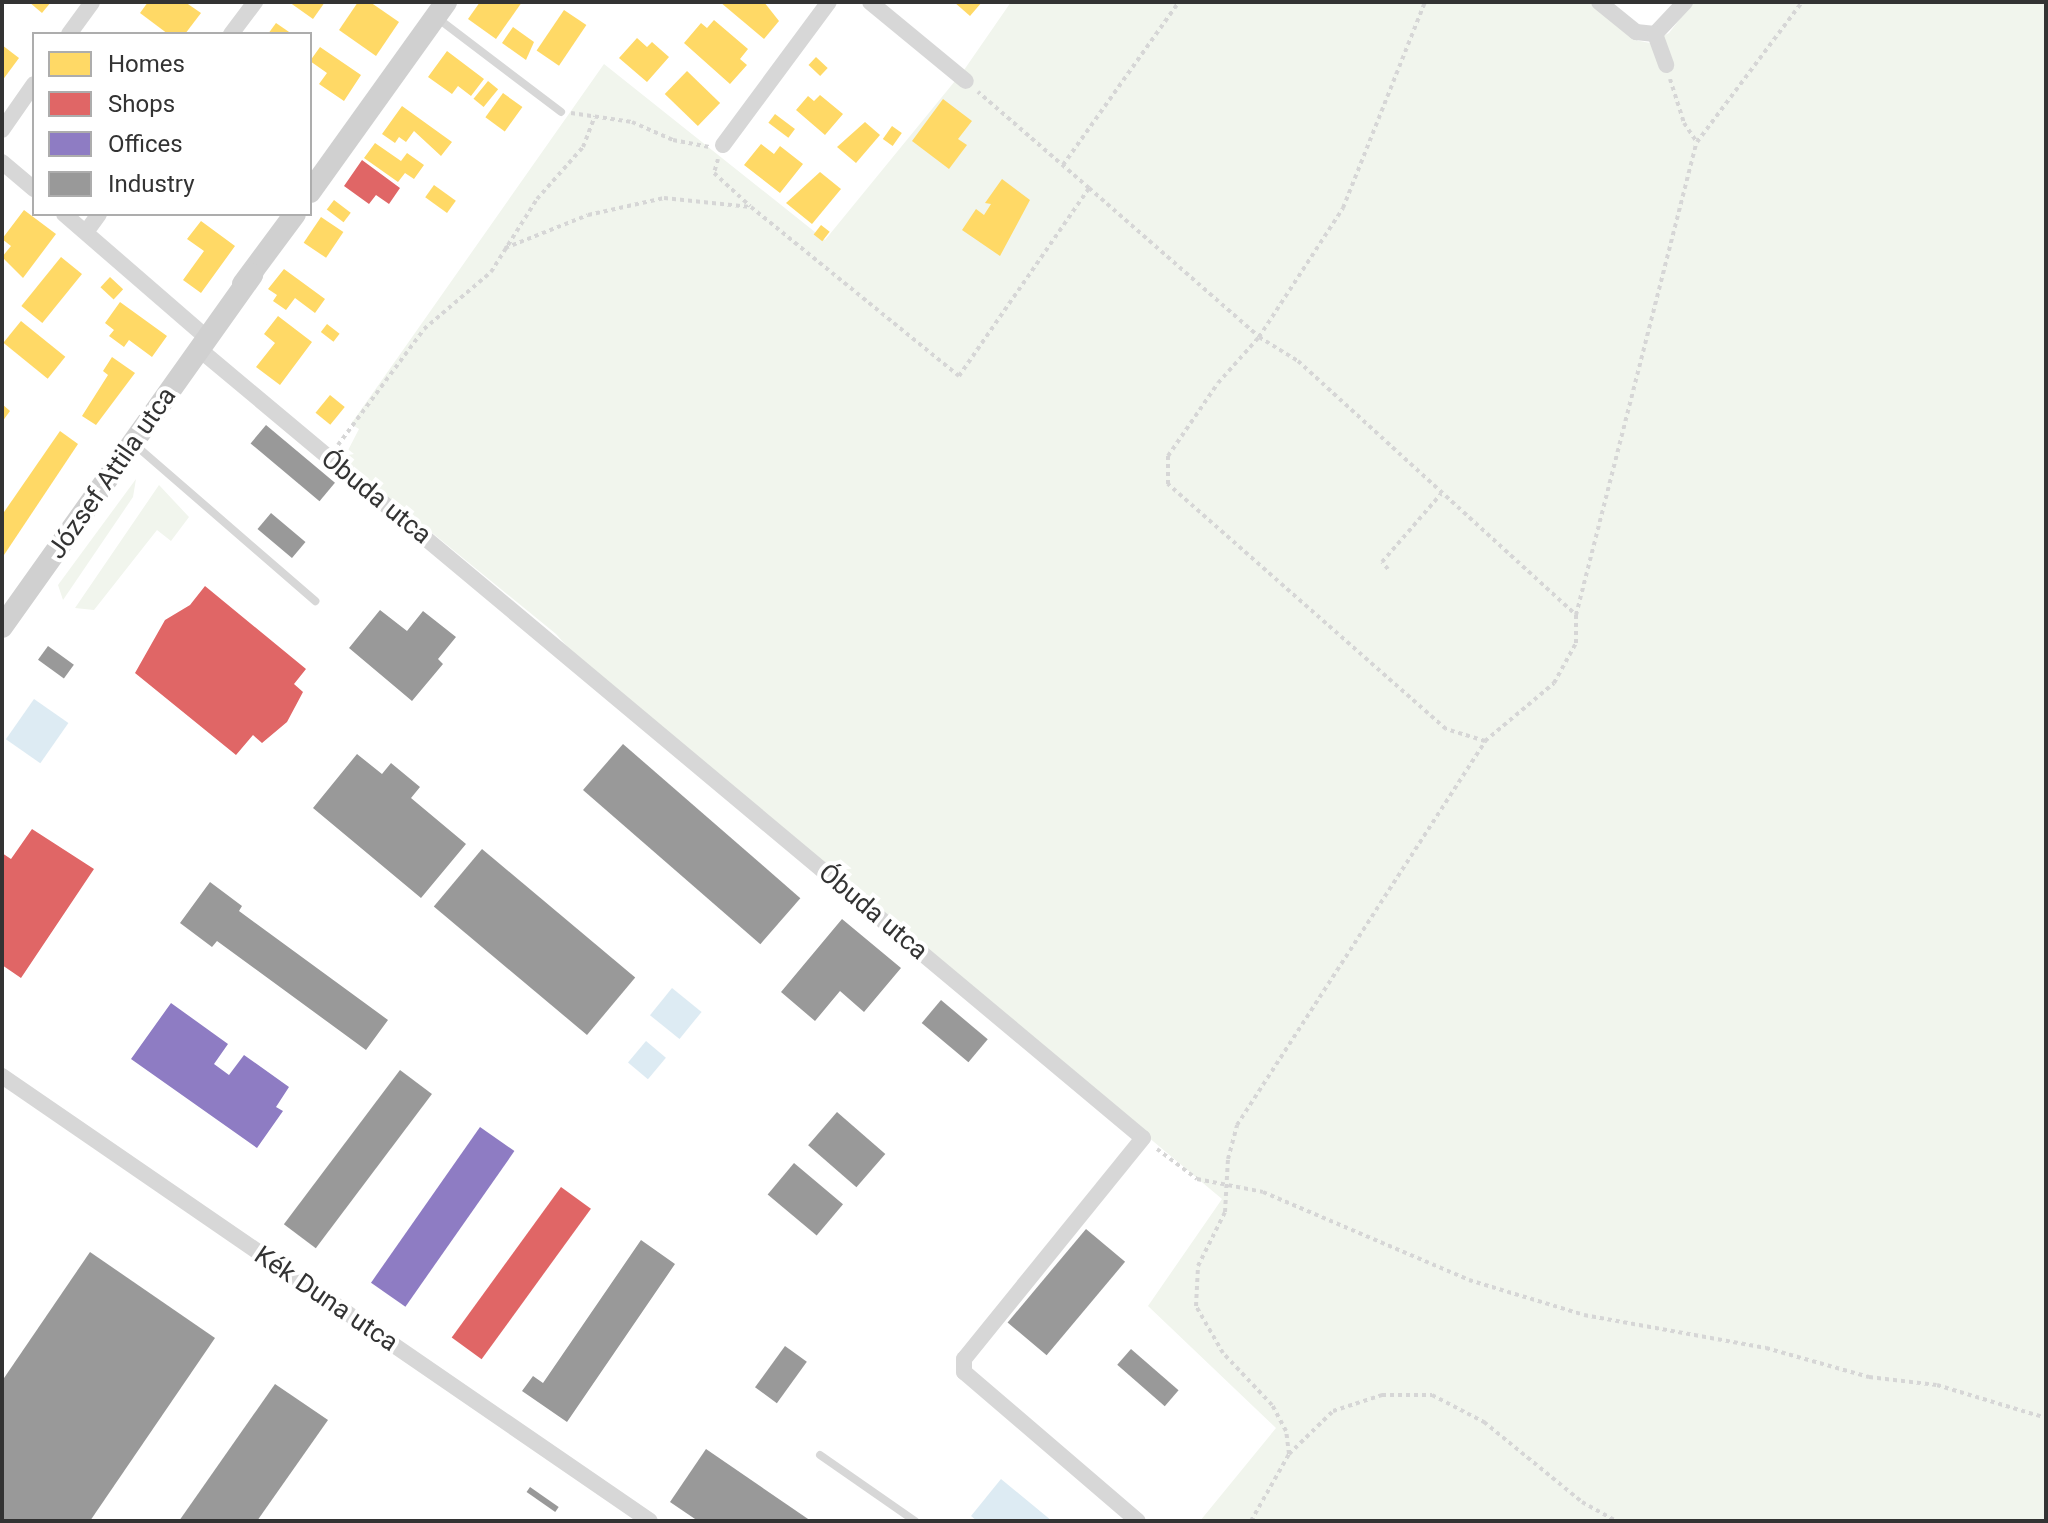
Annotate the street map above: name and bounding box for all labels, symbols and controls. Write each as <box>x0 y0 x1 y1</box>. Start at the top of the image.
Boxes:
legend <box>32 32 312 216</box>
text: Homes <box>108 50 185 78</box>
text: Shops <box>108 90 175 118</box>
text: Offices <box>108 130 183 158</box>
text: Industry <box>108 170 194 198</box>
street label: József Attila utca <box>41 381 183 565</box>
street label: Óbuda utca <box>315 443 437 551</box>
street label: Óbuda utca <box>812 857 934 967</box>
street label: Kék Duna utca <box>248 1240 404 1358</box>

